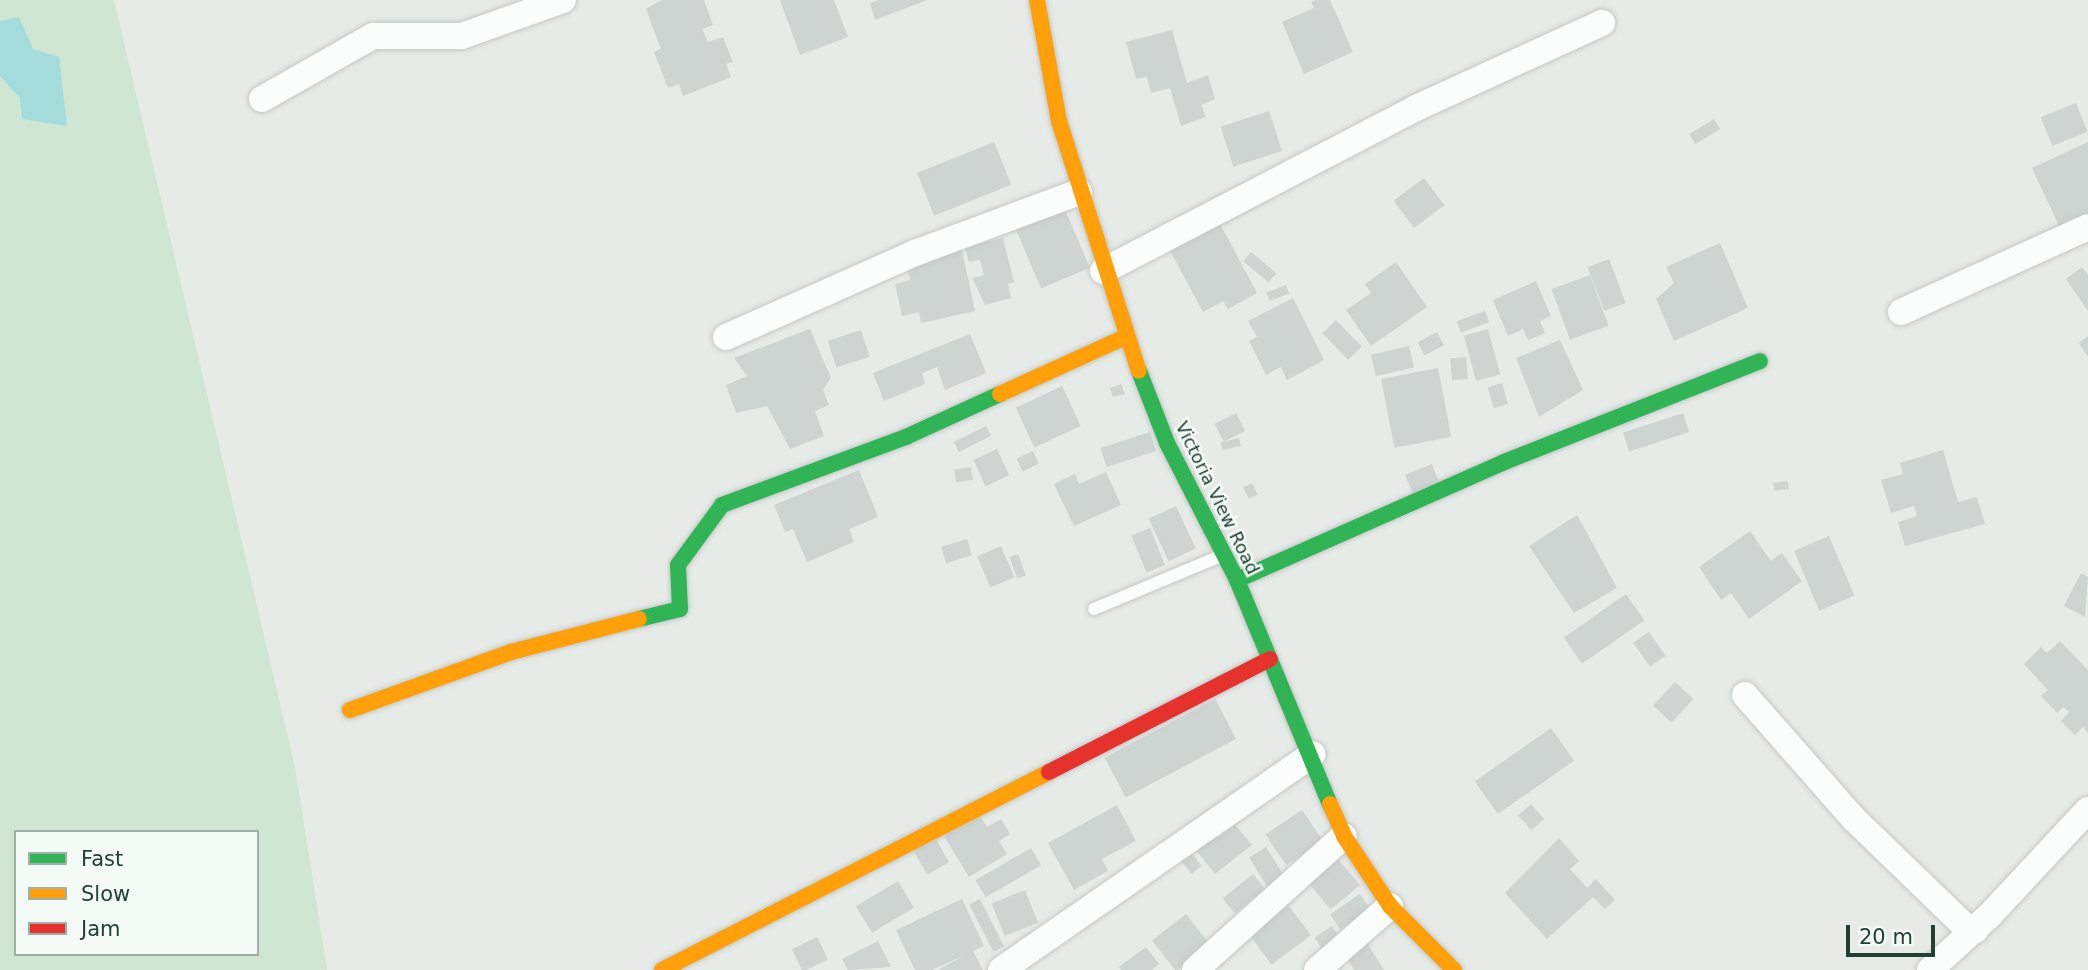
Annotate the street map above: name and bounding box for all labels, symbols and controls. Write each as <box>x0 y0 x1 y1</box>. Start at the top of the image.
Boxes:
street label: Victoria View Road <box>1171 418 1263 578</box>
legend <box>14 830 259 956</box>
text: Fast <box>81 847 123 871</box>
text: Slow <box>81 882 130 906</box>
scale bar <box>1850 911 1939 955</box>
text: Jam <box>81 917 121 941</box>
text: 20 m <box>1859 925 1913 949</box>

